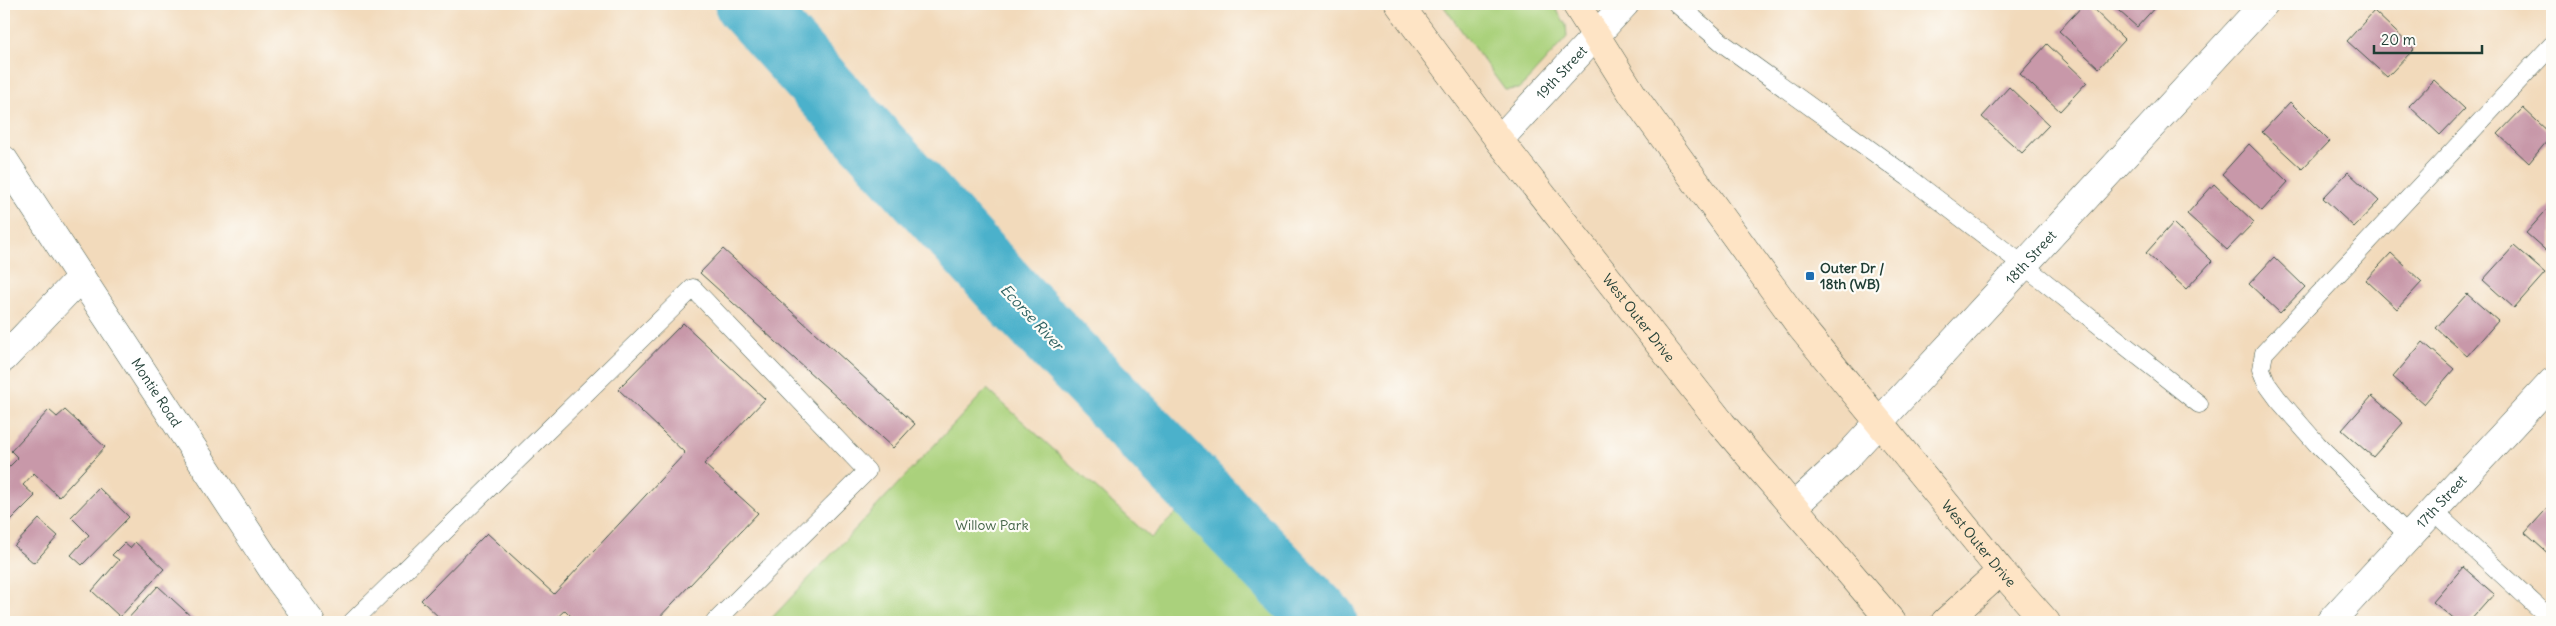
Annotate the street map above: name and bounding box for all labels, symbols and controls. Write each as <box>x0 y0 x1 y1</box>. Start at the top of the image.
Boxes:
scale bar <box>2374 22 2481 54</box>
text: 20 m <box>2381 30 2416 49</box>
street label: 19th Street <box>1532 42 1591 103</box>
street label: 18th Street <box>2001 226 2060 288</box>
place label: Outer Dr / 18th (WB) <box>1820 259 1884 293</box>
street label: West Outer Drive <box>1598 270 1679 366</box>
marker: Outer Dr / 18th (WB) <box>1804 270 1816 282</box>
water label: Ecorse River <box>997 280 1069 355</box>
street label: Montie Road <box>127 355 186 430</box>
street label: 17th Street <box>2412 471 2471 532</box>
street label: West Outer Drive <box>1938 496 2020 591</box>
park label: Willow Park <box>955 516 1029 534</box>

